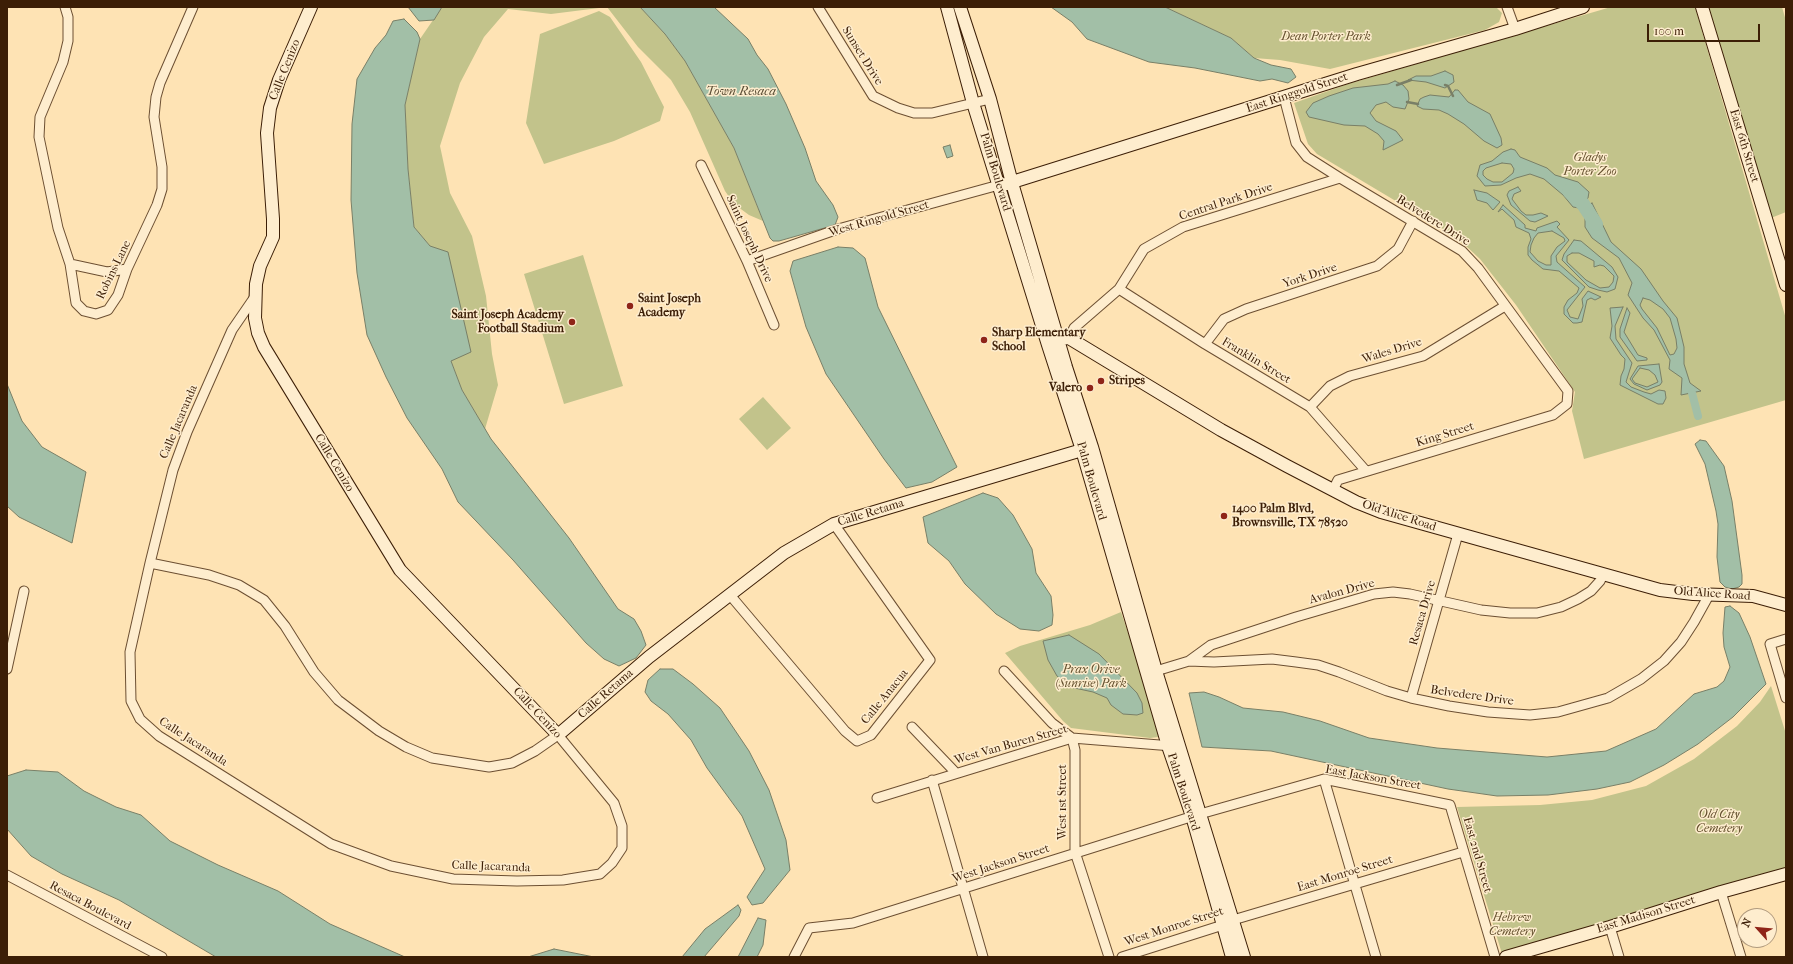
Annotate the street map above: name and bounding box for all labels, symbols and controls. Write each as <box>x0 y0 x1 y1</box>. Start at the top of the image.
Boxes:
scale bar <box>1649 16 1762 42</box>
street label: Sunset Drive <box>838 24 886 88</box>
text: 100 m <box>1654 24 1684 38</box>
park label: Dean Porter Park <box>1281 30 1371 44</box>
street label: Calle Cenizo <box>266 37 304 103</box>
street label: East Ringgold Street <box>1244 70 1350 116</box>
water label: Town Resaca <box>706 84 776 100</box>
street label: East 6th Street <box>1726 108 1762 184</box>
street label: Palm Boulevard <box>976 131 1014 213</box>
park label: Gladys Porter Zoo <box>1563 151 1617 179</box>
street label: Central Park Drive <box>1177 180 1275 224</box>
street label: Saint Joseph Drive <box>722 193 776 285</box>
street label: Belvedere Drive <box>1394 193 1472 249</box>
street label: West Ringold Street <box>827 198 931 240</box>
street label: Robins Lane <box>94 238 134 302</box>
street label: York Drive <box>1281 260 1339 292</box>
place label: Saint Joseph Academy <box>638 292 701 320</box>
marker: Saint Joseph Academy <box>625 301 635 311</box>
place label: Saint Joseph Academy Football Stadium <box>451 308 564 336</box>
marker: Saint Joseph Academy Football Stadium <box>567 317 577 327</box>
place label: Sharp Elementary School <box>992 326 1086 354</box>
marker: Sharp Elementary School <box>979 335 989 345</box>
street label: Franklin Street <box>1219 335 1293 387</box>
street label: Wales Drive <box>1360 335 1424 367</box>
place label: Stripes <box>1109 374 1145 388</box>
marker: Stripes <box>1096 376 1106 386</box>
place label: Valero <box>1049 381 1082 395</box>
street label: Calle Jacaranda <box>157 383 201 461</box>
marker: Valero <box>1085 383 1095 393</box>
street label: King Street <box>1414 419 1476 451</box>
street label: Calle Cenizo <box>311 432 357 494</box>
street label: Palm Boulevard <box>1073 440 1109 522</box>
street label: Calle Retama <box>836 496 906 530</box>
street label: Old Alice Road <box>1360 497 1438 535</box>
place label: 1400 Palm Blvd, Brownsville, TX 78520 <box>1232 502 1348 530</box>
marker: 1400 Palm Blvd, Brownsville, TX 78520 <box>1219 511 1229 521</box>
street label: Avalon Drive <box>1308 576 1376 608</box>
street label: Resaca Drive <box>1407 579 1439 647</box>
street label: Old Alice Road <box>1673 584 1751 604</box>
park label: Prax Orive (Sunrise) Park <box>1055 663 1127 691</box>
street label: Calle Retama <box>575 666 637 722</box>
street label: Calle Anacua <box>858 667 912 727</box>
street label: Belvedere Drive <box>1429 683 1515 709</box>
street label: Calle Cenizo <box>510 684 564 742</box>
street label: Calle Jacaranda <box>156 714 230 770</box>
street label: West Van Buren Street <box>953 722 1069 768</box>
street label: Palm Boulevard <box>1164 751 1202 833</box>
street label: East Jackson Street <box>1324 762 1422 794</box>
street label: West 1st Street <box>1056 764 1070 840</box>
park label: Old City Cemetery <box>1696 808 1742 836</box>
street label: East 2nd Street <box>1459 816 1495 894</box>
street label: West Jackson Street <box>951 842 1051 886</box>
street label: East Monroe Street <box>1295 853 1395 895</box>
street label: Calle Jacaranda <box>451 858 531 876</box>
street label: Resaca Boulevard <box>47 878 133 934</box>
street label: East Madison Street <box>1595 893 1697 937</box>
street label: West Monroe Street <box>1123 904 1225 950</box>
north arrow <box>1737 908 1777 948</box>
park label: Hebrew Cemetery <box>1489 911 1535 939</box>
text: N <box>1739 916 1754 929</box>

